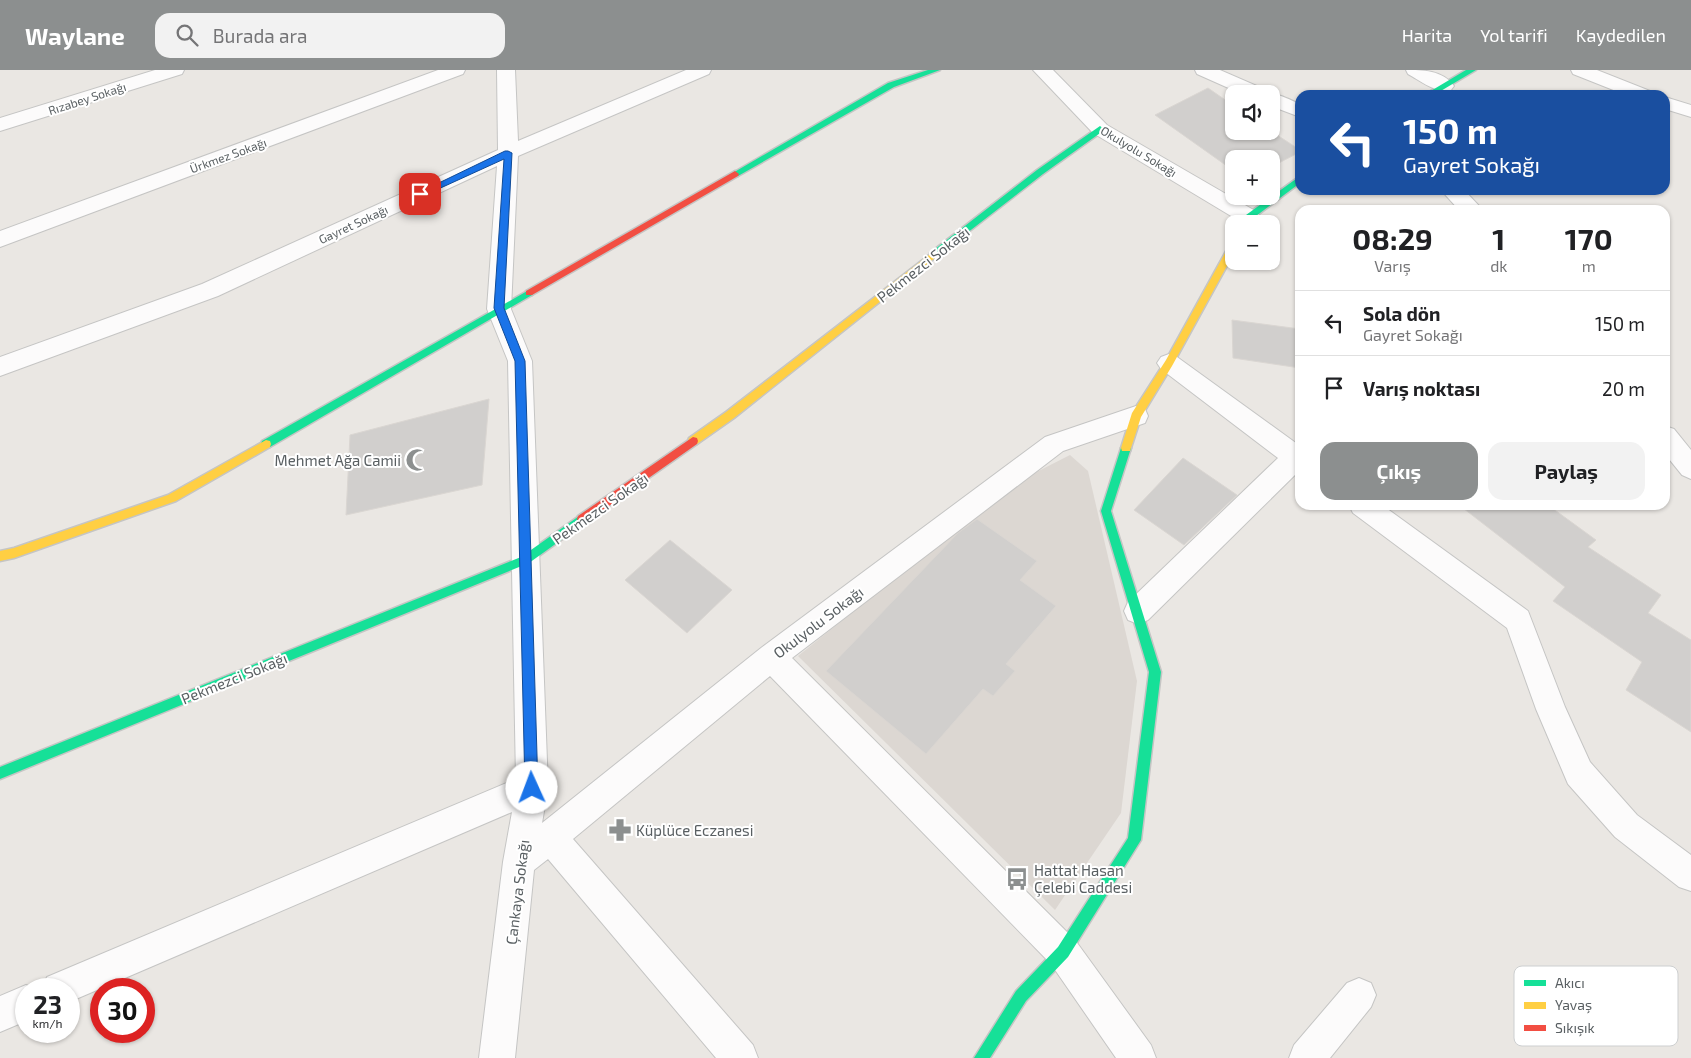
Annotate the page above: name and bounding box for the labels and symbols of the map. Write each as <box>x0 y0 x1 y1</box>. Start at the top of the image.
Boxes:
street label: Rızabey Sokağı <box>46 79 128 117</box>
street label: Okulyolu Sokağı <box>1098 123 1180 179</box>
street label: Ürkmez Sokağı <box>188 135 268 175</box>
pin <box>399 173 441 215</box>
street label: Gayret Sokağı <box>316 202 390 246</box>
street label: Pekmezci Sokağı <box>873 222 973 306</box>
mosque icon: Mehmet Ağa Camii <box>404 447 430 473</box>
place label: Mehmet Ağa Camii <box>275 451 401 469</box>
street label: Pekmezci Sokağı <box>549 468 651 548</box>
street label: Okulyolu Sokağı <box>769 582 867 662</box>
street label: Pekmezci Sokağı <box>178 649 290 707</box>
position arrow <box>505 761 557 813</box>
pharmacy icon: Küplüce Eczanesi <box>607 817 633 843</box>
place label: Küplüce Eczanesi <box>636 821 753 839</box>
street label: Çankaya Sokağı <box>502 838 533 946</box>
place label: Hattat Hasan Çelebi Caddesi <box>1034 861 1132 897</box>
bus stop icon: Hattat Hasan Çelebi Caddesi <box>1004 866 1030 892</box>
legend <box>1514 966 1678 1046</box>
text: Akıcı <box>1555 974 1585 991</box>
speed limit sign: 30 <box>90 978 155 1043</box>
text: Yavaş <box>1555 996 1592 1014</box>
text: Sıkışık <box>1555 1019 1595 1037</box>

